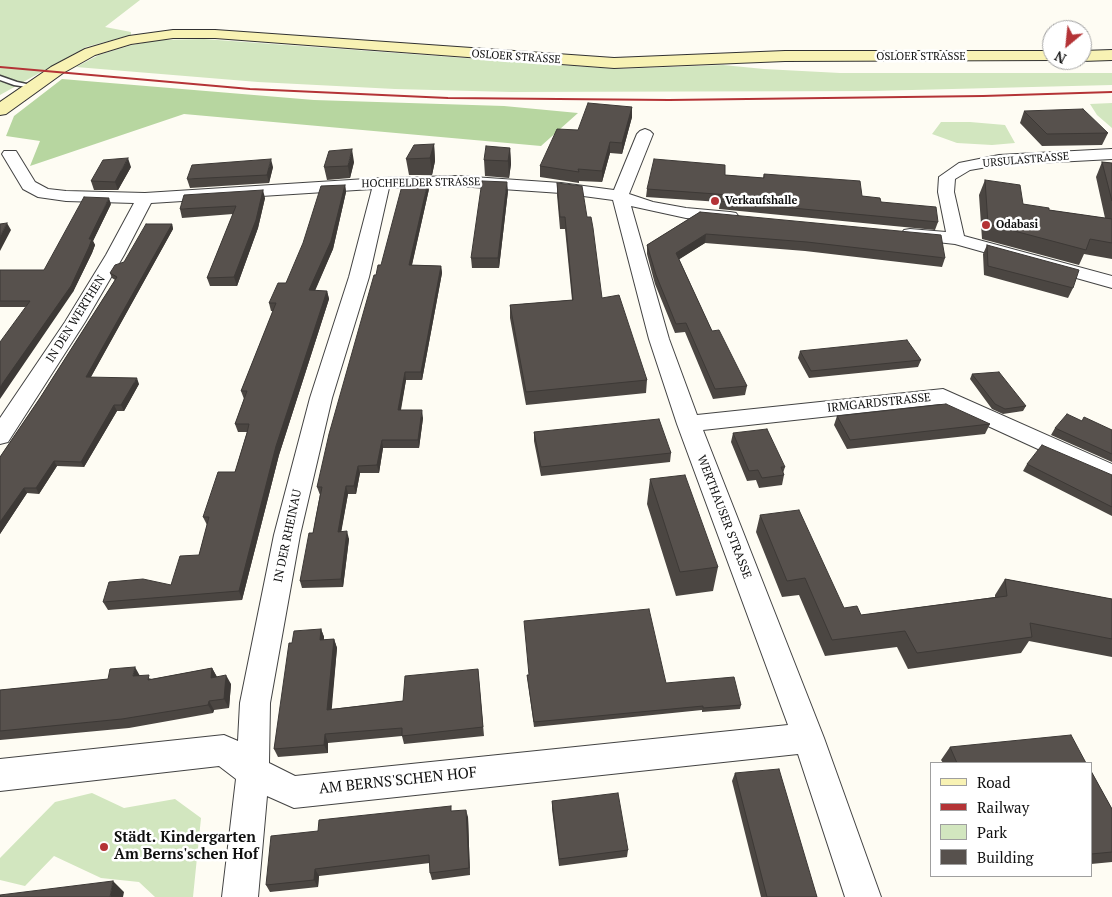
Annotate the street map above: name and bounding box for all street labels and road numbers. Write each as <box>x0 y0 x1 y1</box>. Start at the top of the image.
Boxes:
street label: OSLOER STRASSE <box>471 47 561 67</box>
street label: OSLOER STRASSE <box>876 50 966 64</box>
street label: URSULASTRASSE <box>982 150 1070 170</box>
street label: HOCHFELDER STRASSE <box>361 175 481 191</box>
street label: IN DEN WERTHEN <box>43 273 109 365</box>
street label: IRMGARDSTRASSE <box>826 390 932 416</box>
street label: WERTHAUSER STRASSE <box>694 453 754 581</box>
street label: IN DER RHEINAU <box>271 488 305 584</box>
street label: AM BERNS'SCHEN HOF <box>318 764 478 798</box>

